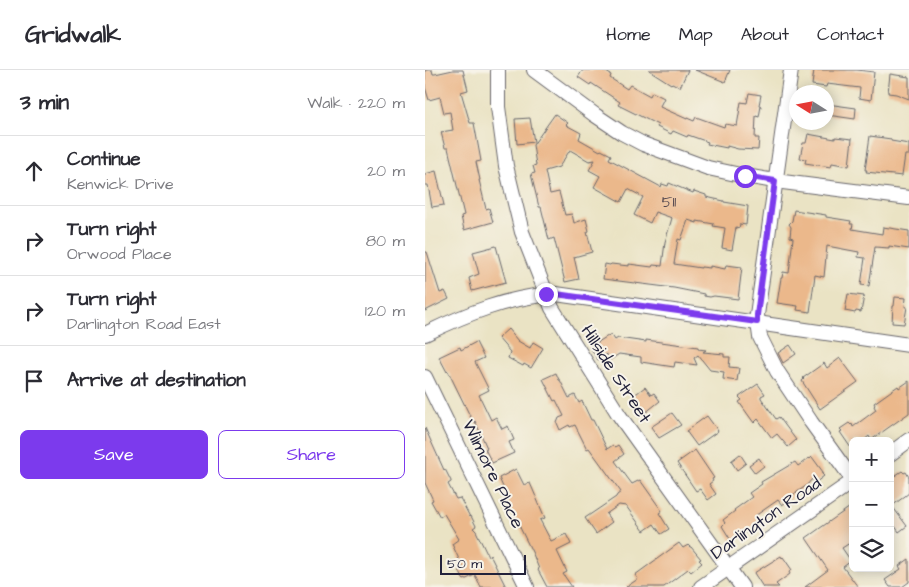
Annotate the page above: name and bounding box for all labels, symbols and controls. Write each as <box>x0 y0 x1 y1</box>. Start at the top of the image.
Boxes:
text: Gridwalk <box>25 18 121 52</box>
text: Home <box>606 22 651 47</box>
text: Map <box>679 22 713 47</box>
text: About <box>741 22 789 47</box>
text: Contact <box>817 22 884 47</box>
north arrow <box>789 85 834 130</box>
text: 3 min <box>20 88 69 117</box>
text: Walk · 220 m <box>307 92 405 114</box>
text: Continue <box>67 146 141 173</box>
icon: ahead <box>20 157 48 185</box>
text: 20 m <box>367 160 405 182</box>
route start <box>734 165 757 188</box>
text: Kenwick Drive <box>67 173 174 195</box>
house number: 511 <box>662 192 676 213</box>
text: Turn right <box>67 216 156 243</box>
icon: right <box>20 227 48 255</box>
text: 80 m <box>366 230 405 252</box>
text: Orwood Place <box>67 243 172 265</box>
route end <box>535 283 558 306</box>
text: Turn right <box>67 286 156 313</box>
icon: right <box>20 297 48 325</box>
text: 120 m <box>365 300 405 322</box>
text: Darlington Road East <box>67 313 221 335</box>
street label: Hillside Street <box>575 320 658 429</box>
icon: arrive <box>20 367 48 395</box>
text: Arrive at destination <box>67 367 246 394</box>
street label: Wilmore Place <box>456 415 530 533</box>
button: Save <box>20 430 208 479</box>
button: Share <box>218 430 405 479</box>
map controls <box>849 437 894 572</box>
button: + <box>849 437 894 482</box>
street label: Darlington Road <box>706 471 827 566</box>
button: − <box>849 482 894 527</box>
button: layers <box>849 527 894 572</box>
scale bar <box>440 552 526 575</box>
text: 50 m <box>447 554 482 574</box>

